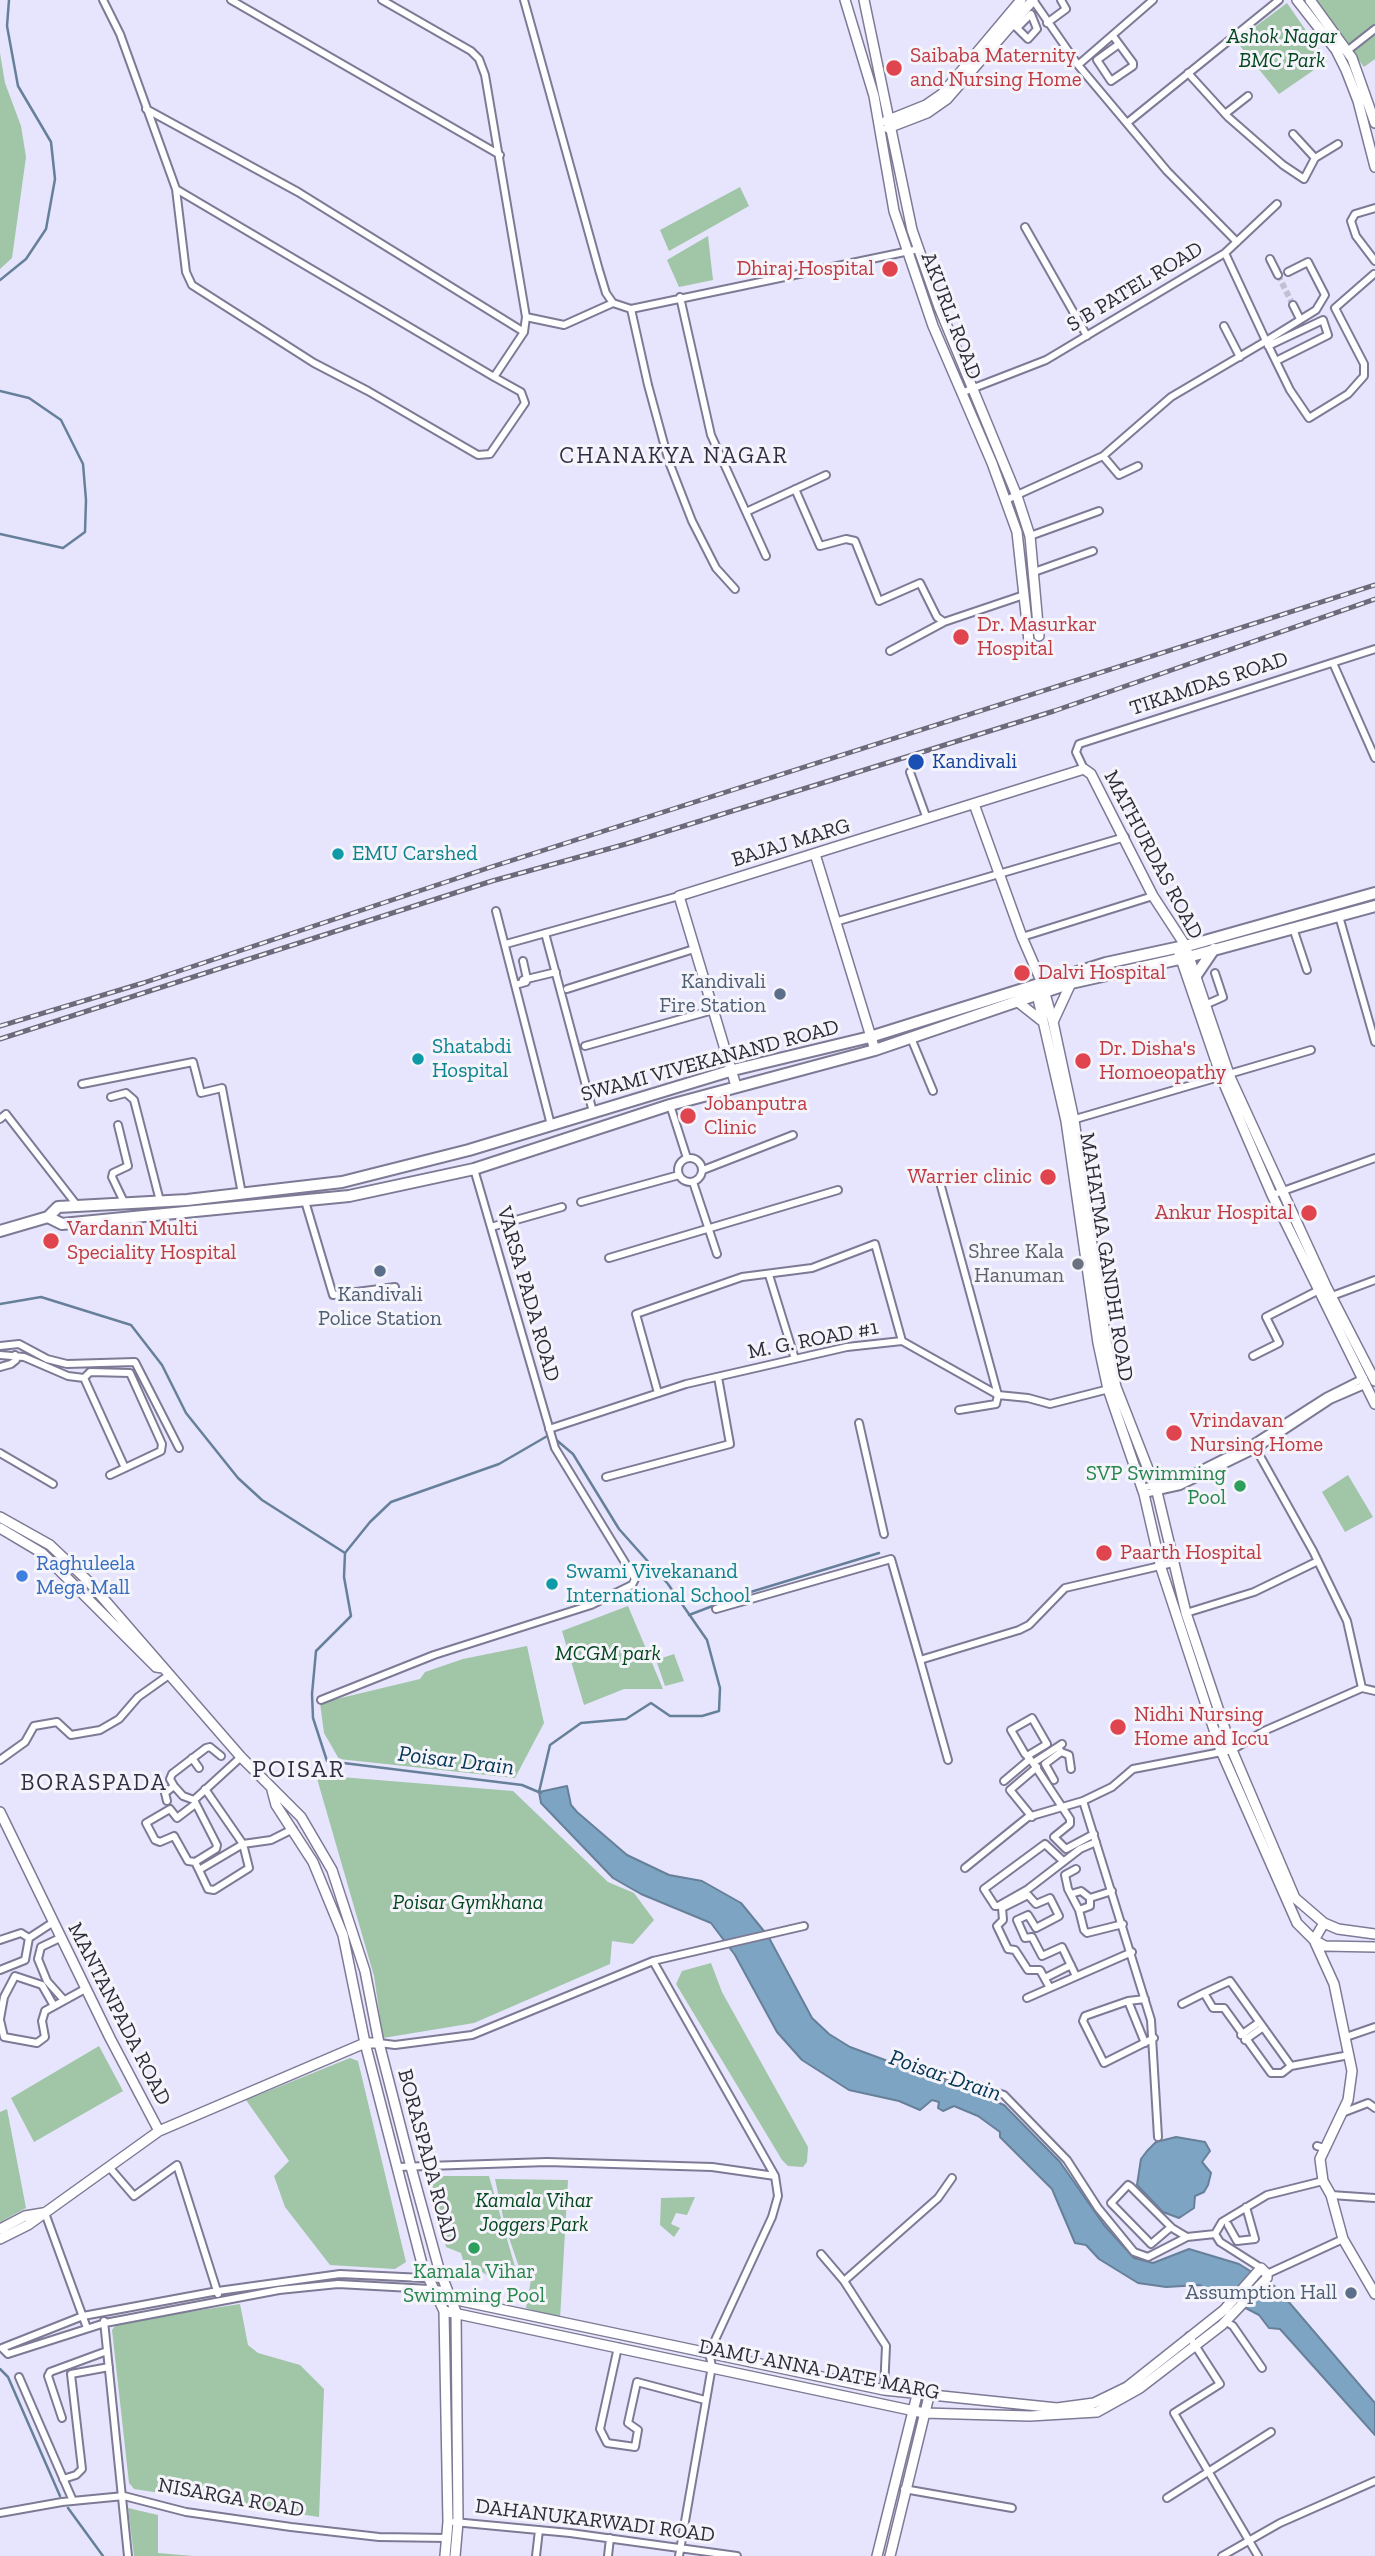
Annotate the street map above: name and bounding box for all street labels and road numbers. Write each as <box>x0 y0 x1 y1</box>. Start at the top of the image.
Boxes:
street label: S B PATEL ROAD <box>1062 236 1208 338</box>
street label: AKURLI ROAD <box>915 249 987 383</box>
street label: TIKAMDAS ROAD <box>1127 647 1291 721</box>
street label: MATHURDAS ROAD <box>1098 766 1208 944</box>
street label: BAJAJ MARG <box>729 813 853 873</box>
street label: SWAMI VIVEKANAND ROAD <box>578 1014 842 1108</box>
street label: MAHATMA GANDHI ROAD <box>1074 1131 1138 1383</box>
street label: VARSA PADA ROAD <box>491 1204 565 1384</box>
street label: M. G. ROAD #1 <box>746 1315 880 1365</box>
street label: MANTANPADA ROAD <box>62 1918 176 2110</box>
street label: BORASPADA ROAD <box>392 2067 462 2245</box>
street label: DAMU ANNA DATE MARG <box>696 2334 942 2406</box>
street label: NISARGA ROAD <box>156 2473 306 2523</box>
street label: DAHANUKARWADI ROAD <box>474 2494 716 2548</box>

